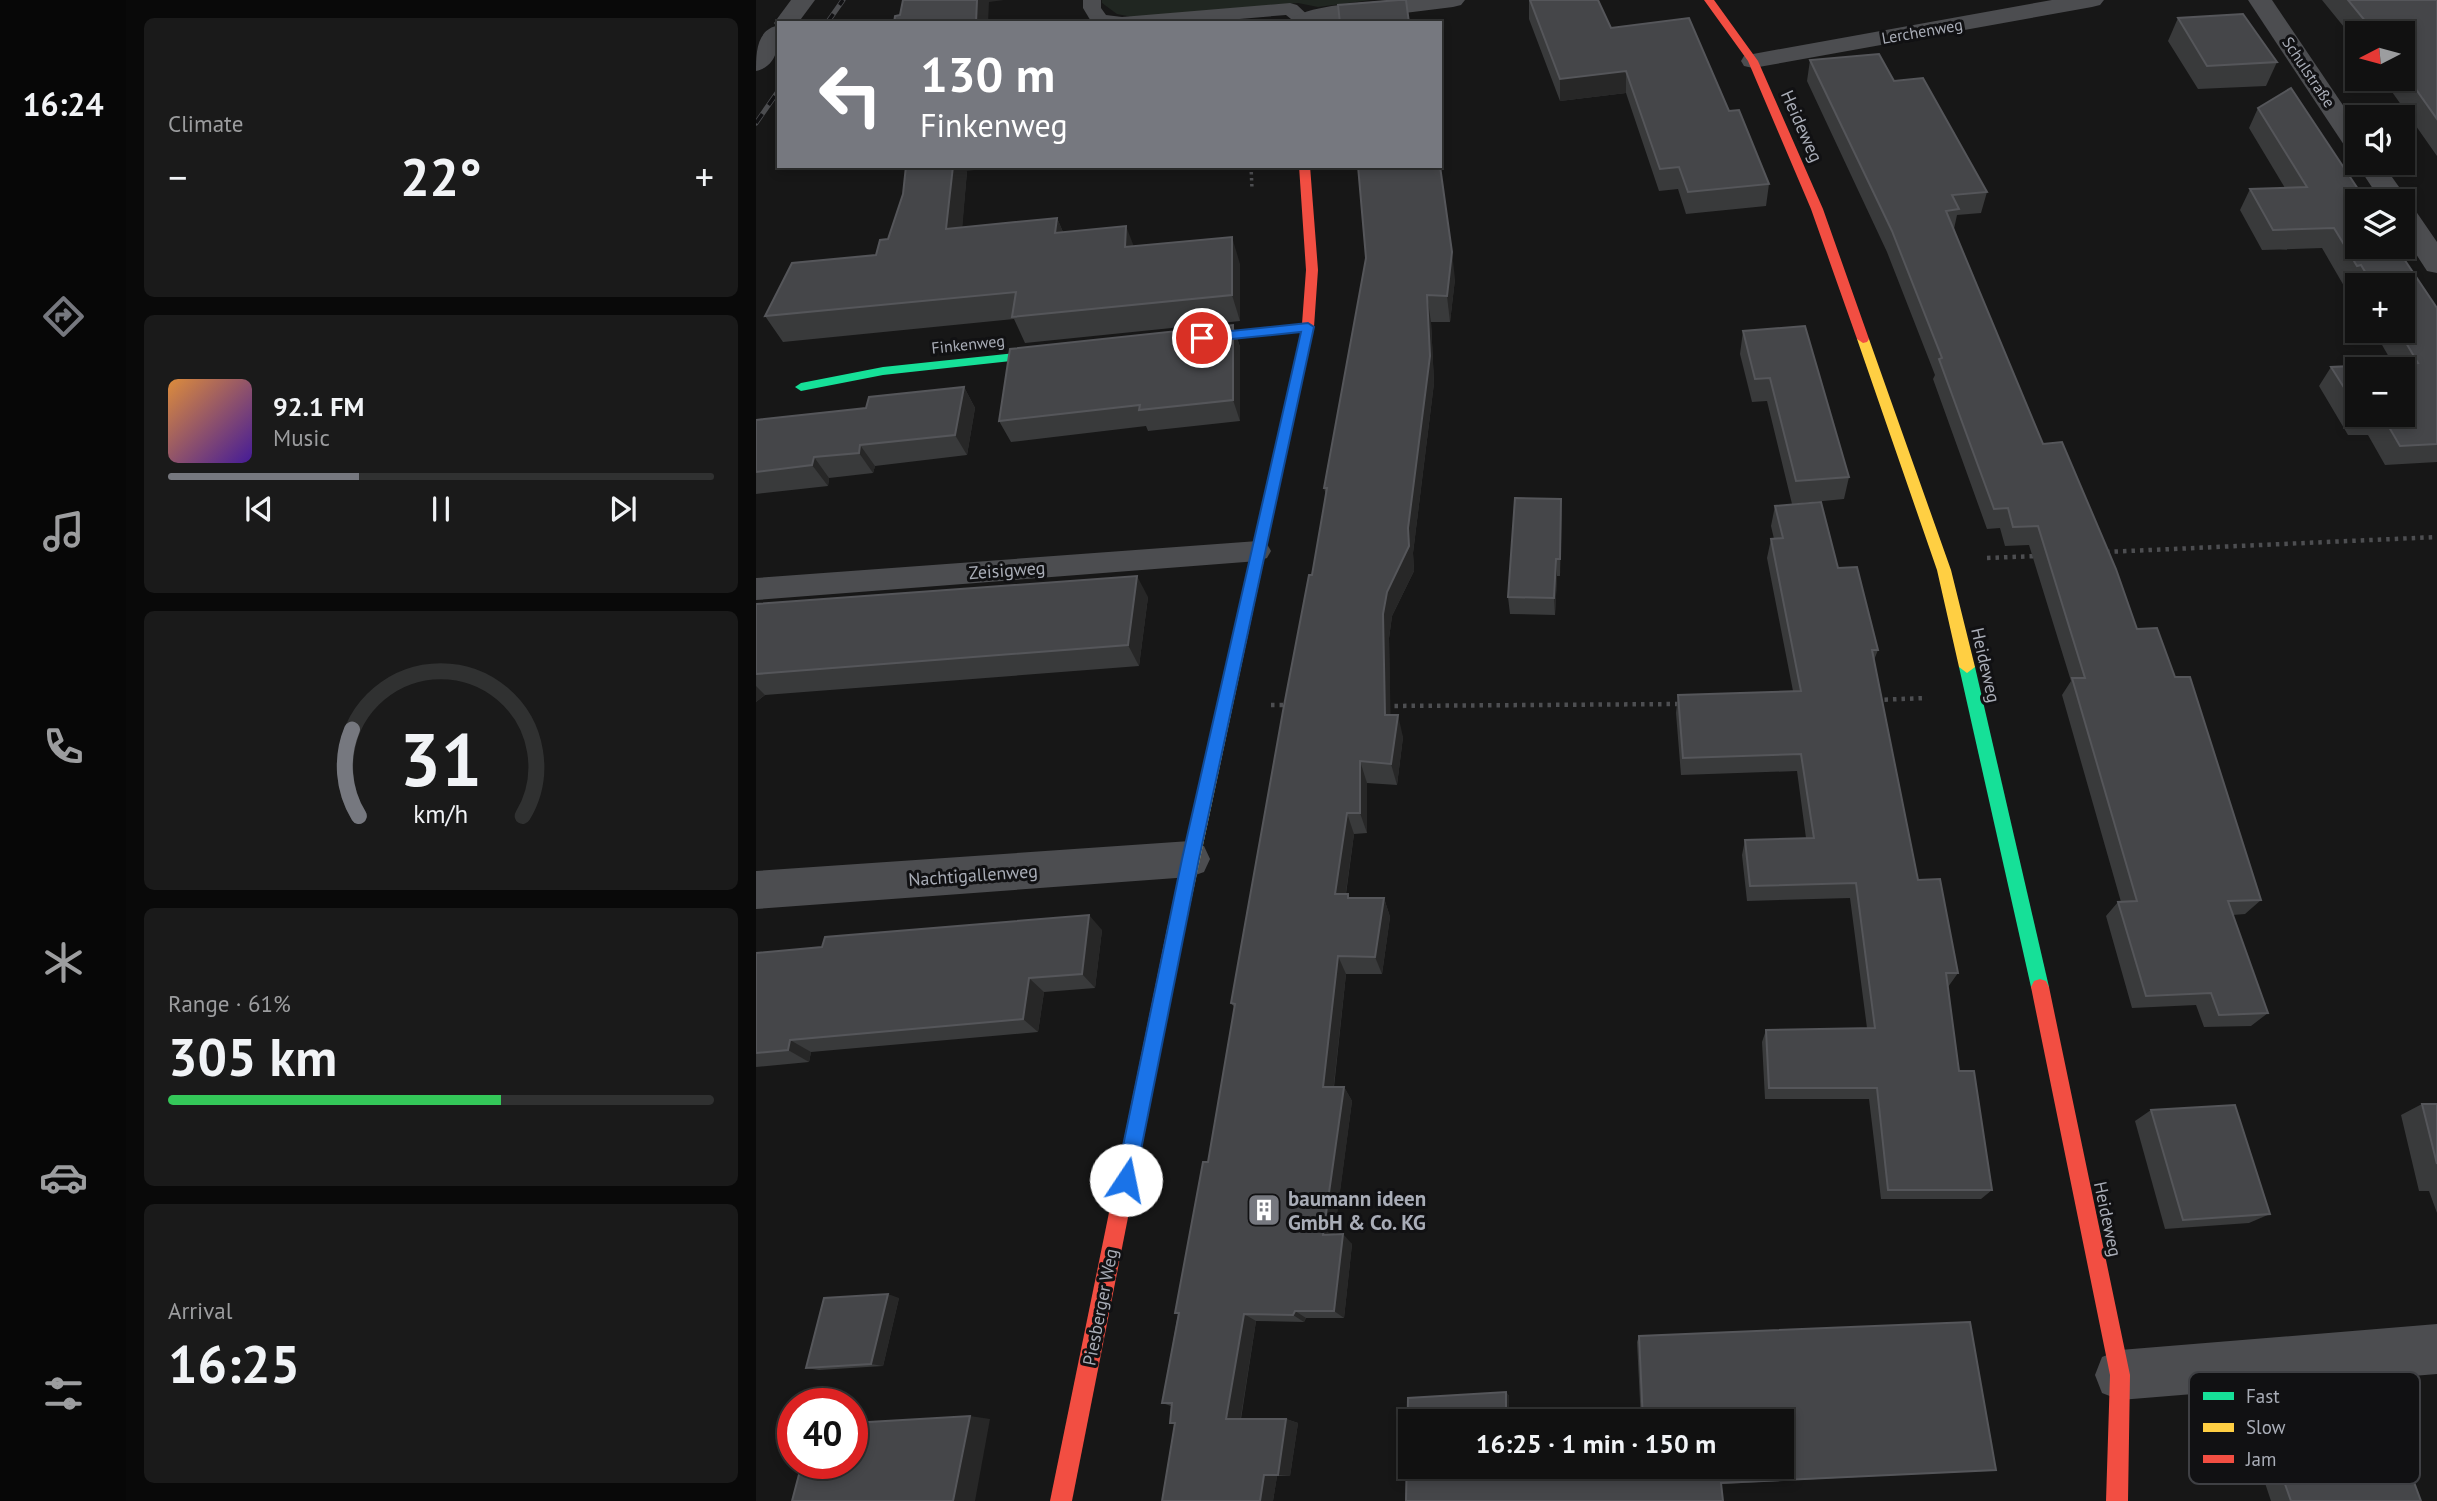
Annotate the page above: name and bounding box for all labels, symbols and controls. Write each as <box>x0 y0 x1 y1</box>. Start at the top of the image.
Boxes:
street label: Lerchenweg <box>1880 14 1964 48</box>
north arrow <box>2345 21 2415 91</box>
map controls <box>2345 21 2415 427</box>
street label: Schulstraße <box>2278 33 2340 111</box>
text: 130 m <box>920 42 1055 106</box>
icon: left <box>805 49 896 140</box>
text: 16:24 <box>22 83 104 125</box>
street label: Heideweg <box>1776 86 1828 166</box>
text: Finkenweg <box>920 104 1068 146</box>
button: sound <box>2345 105 2415 175</box>
text: Climate <box>168 109 243 138</box>
text: 22° <box>400 143 482 210</box>
text: − <box>168 152 187 201</box>
text: + <box>695 152 714 201</box>
button: layers <box>2345 189 2415 259</box>
button: + <box>2345 273 2415 343</box>
icon: directions <box>39 292 88 341</box>
pin <box>1172 308 1232 368</box>
icon: arrive <box>1183 319 1221 357</box>
street label: Finkenweg <box>930 330 1006 358</box>
button: − <box>2345 357 2415 427</box>
text: 92.1 FM <box>273 390 364 423</box>
text: Music <box>273 423 330 452</box>
icon: previous <box>240 490 278 528</box>
icon: pause <box>422 490 460 528</box>
icon: next <box>604 490 642 528</box>
icon: music <box>39 507 88 556</box>
street label: Zeisigweg <box>968 556 1046 584</box>
street label: Heideweg <box>1966 625 2006 705</box>
text: 31 <box>400 713 482 807</box>
icon: phone <box>39 722 88 771</box>
text: km/h <box>414 798 468 830</box>
street label: Nachtigallenweg <box>908 859 1038 891</box>
icon: climate <box>39 938 88 987</box>
text: Range · 61% <box>168 989 291 1018</box>
text: 305 km <box>168 1023 337 1090</box>
position arrow <box>1089 1143 1163 1217</box>
icon: car <box>39 1153 88 1202</box>
street label: Heideweg <box>2089 1179 2127 1259</box>
place label: baumann ideen GmbH & Co. KG <box>1288 1185 1426 1236</box>
building icon: baumann ideen GmbH & Co. KG <box>1245 1191 1283 1229</box>
street label: Piesberger Weg <box>1077 1247 1123 1367</box>
text: Arrival <box>168 1296 232 1325</box>
text: 16:25 <box>168 1330 300 1397</box>
icon: filters <box>39 1369 88 1418</box>
legend <box>2189 1372 2420 1484</box>
text: Fast <box>2246 1384 2280 1408</box>
speed limit sign: 40 <box>777 1388 868 1479</box>
text: Slow <box>2246 1415 2286 1439</box>
text: 16:25 · 1 min · 150 m <box>1476 1427 1716 1460</box>
text: Jam <box>2245 1447 2276 1471</box>

